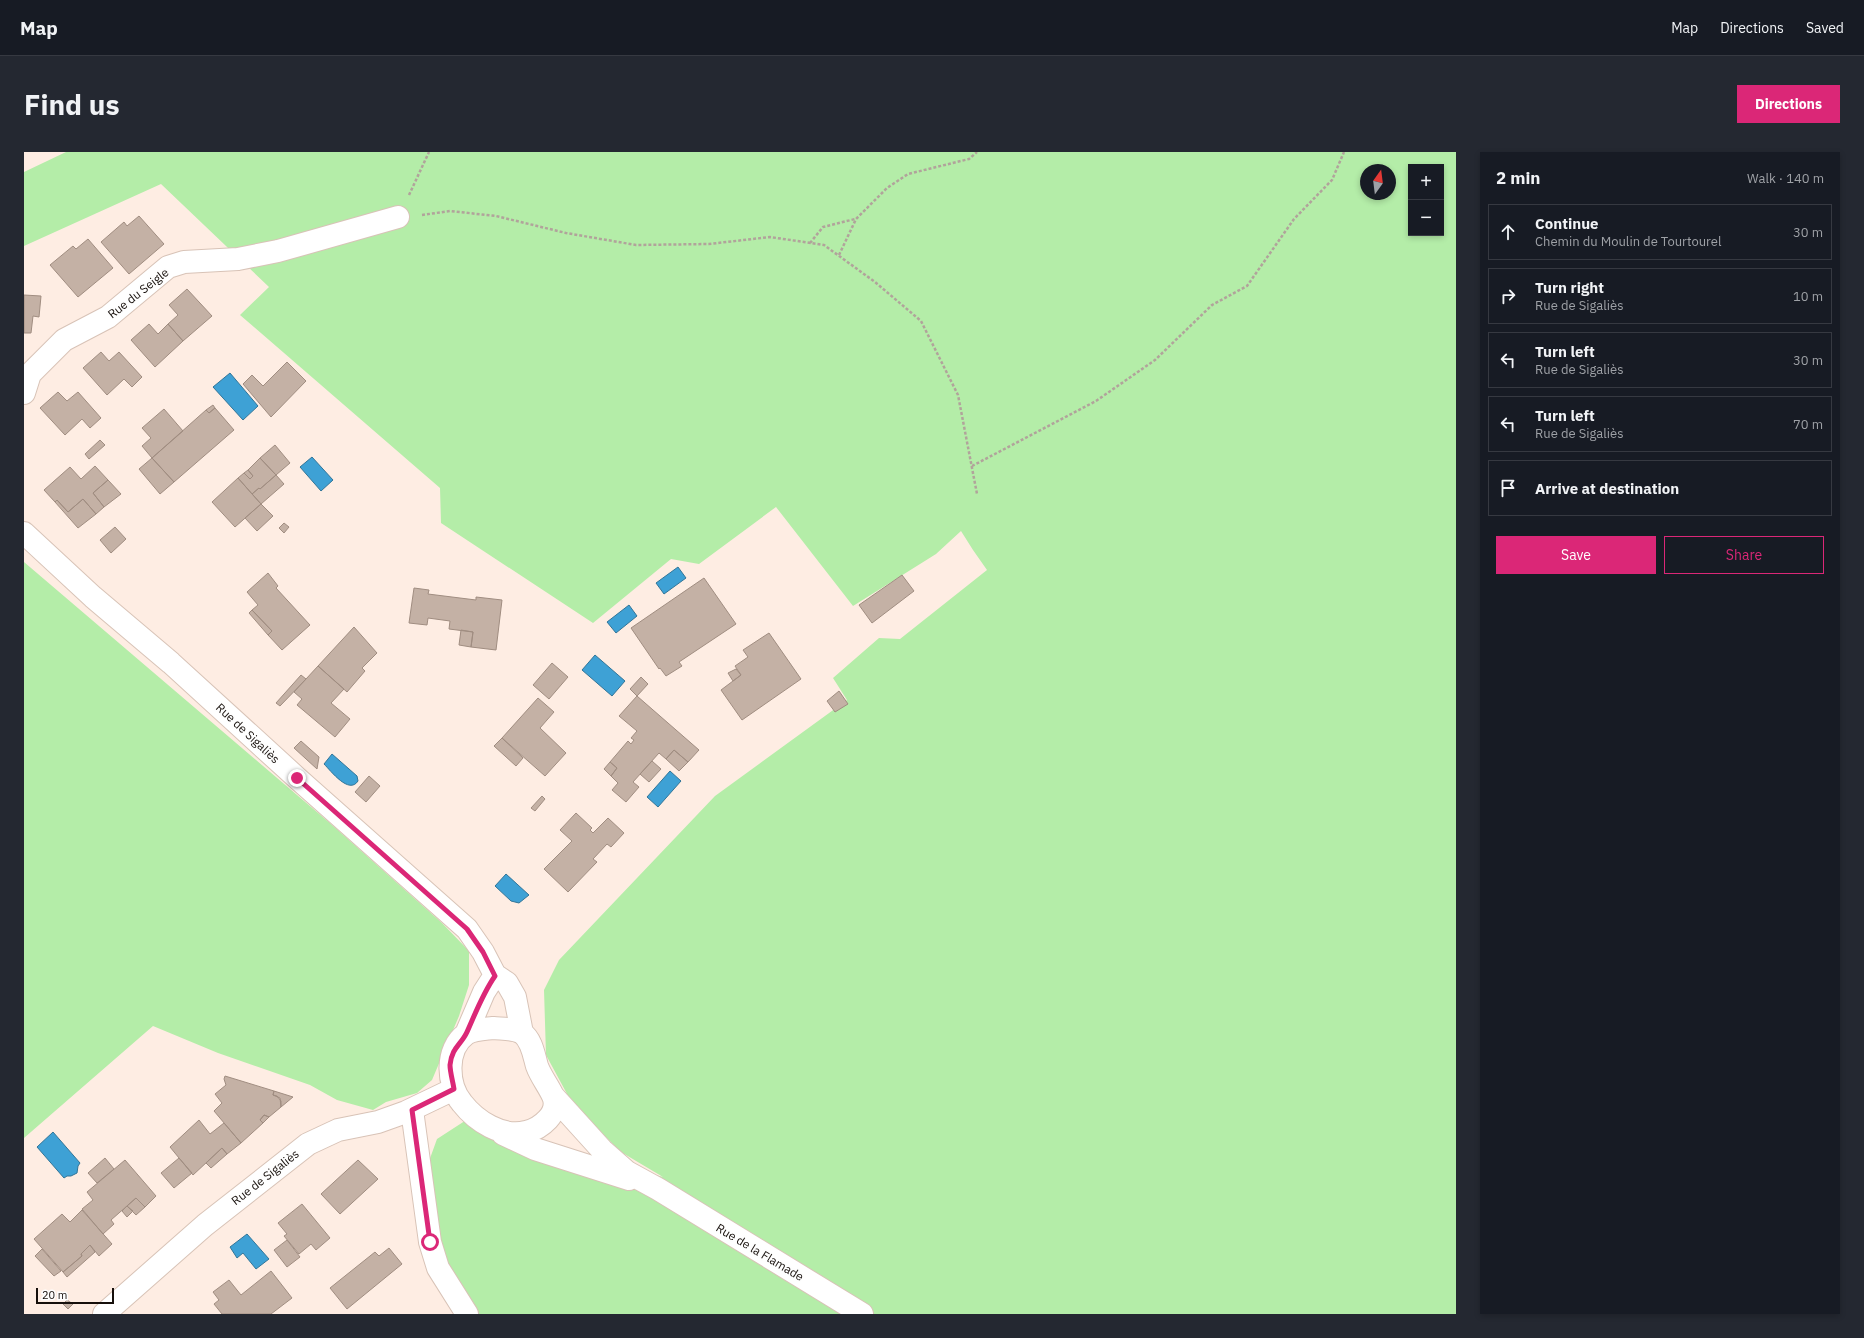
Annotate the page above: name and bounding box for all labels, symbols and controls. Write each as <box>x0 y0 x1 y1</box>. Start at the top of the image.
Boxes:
text: Map <box>20 16 58 40</box>
text: Map <box>1671 19 1698 37</box>
text: Directions <box>1720 19 1784 37</box>
text: Saved <box>1806 19 1844 37</box>
button: Directions <box>1737 85 1840 123</box>
text: Find us <box>24 86 120 123</box>
north arrow <box>1360 164 1396 200</box>
map controls <box>1408 164 1444 236</box>
button: + <box>1408 164 1444 200</box>
text: 2 min <box>1496 167 1540 189</box>
text: Walk · 140 m <box>1747 170 1824 187</box>
button: − <box>1408 200 1444 236</box>
text: Continue <box>1535 214 1599 233</box>
icon: ahead <box>1497 221 1519 243</box>
text: 30 m <box>1793 224 1823 241</box>
text: Chemin du Moulin de Tourtourel <box>1535 233 1721 250</box>
street label: Rue du Seigle <box>105 264 172 321</box>
text: Turn right <box>1535 278 1604 297</box>
icon: right <box>1497 285 1519 307</box>
text: 10 m <box>1793 288 1823 305</box>
text: Rue de Sigaliès <box>1535 297 1623 314</box>
text: Turn left <box>1535 342 1595 361</box>
icon: left <box>1497 349 1519 371</box>
text: 30 m <box>1793 352 1823 369</box>
text: Rue de Sigaliès <box>1535 361 1623 378</box>
text: Turn left <box>1535 406 1595 425</box>
icon: left <box>1497 413 1519 435</box>
text: 70 m <box>1793 416 1823 433</box>
text: Rue de Sigaliès <box>1535 425 1623 442</box>
icon: arrive <box>1497 477 1519 499</box>
text: Arrive at destination <box>1535 479 1679 498</box>
button: Save <box>1496 536 1656 574</box>
button: Share <box>1664 536 1824 574</box>
street label: Rue de Sigaliès <box>213 700 283 766</box>
route end <box>288 769 306 787</box>
street label: Rue de Sigaliès <box>228 1146 302 1208</box>
street label: Rue de la Flamade <box>713 1220 807 1284</box>
route start <box>421 1233 439 1251</box>
scale bar <box>36 1286 114 1305</box>
text: 20 m <box>42 1288 67 1302</box>

